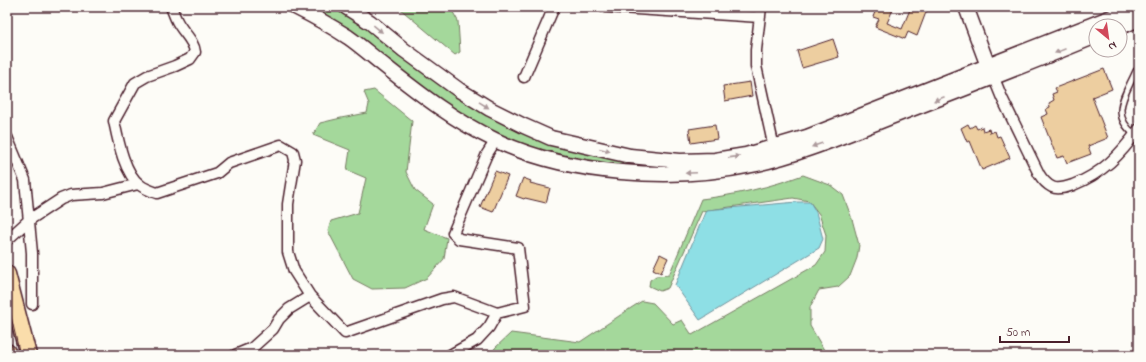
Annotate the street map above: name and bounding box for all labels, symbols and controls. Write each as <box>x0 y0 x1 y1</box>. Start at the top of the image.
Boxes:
north arrow <box>1088 18 1128 58</box>
one-way arrow <box>373 25 384 33</box>
text: N <box>1105 37 1119 55</box>
one-way arrow <box>1054 48 1065 54</box>
one-way arrow <box>932 96 944 102</box>
one-way arrow <box>478 102 490 109</box>
one-way arrow <box>811 142 823 148</box>
one-way arrow <box>598 148 611 154</box>
one-way arrow <box>727 154 740 160</box>
one-way arrow <box>685 170 697 177</box>
scale bar <box>1000 318 1069 344</box>
text: 50 m <box>1006 324 1030 342</box>

